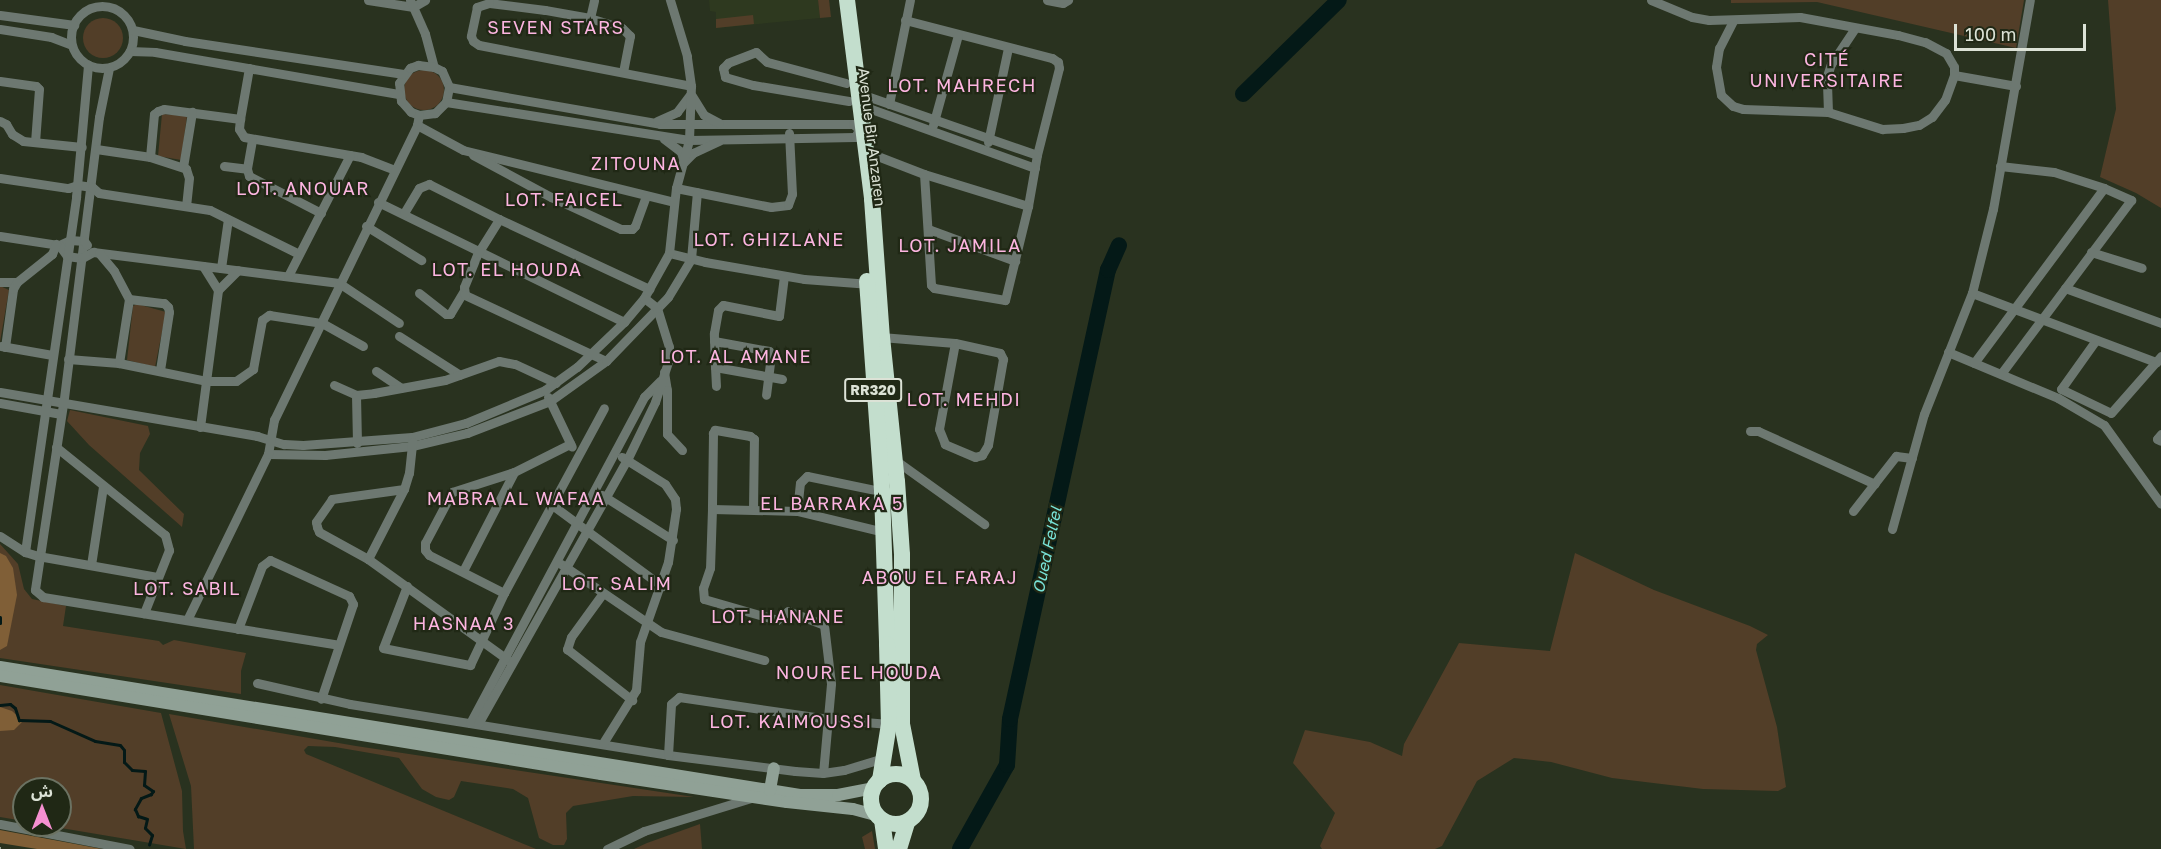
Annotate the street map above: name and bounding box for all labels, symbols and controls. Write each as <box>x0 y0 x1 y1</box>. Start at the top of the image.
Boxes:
scale bar <box>1957 12 2089 50</box>
district label: SEVEN STARS <box>487 16 625 38</box>
text: 100 m <box>1965 23 2016 45</box>
district label: CITÉ UNIVERSITAIRE <box>1749 49 1905 92</box>
street label: Avenue Bir Anzaren <box>855 67 889 207</box>
district label: LOT. MAHRECH <box>887 74 1037 96</box>
district label: ZITOUNA <box>591 152 681 174</box>
district label: LOT. ANOUAR <box>236 177 370 199</box>
district label: LOT. FAICEL <box>505 188 623 210</box>
district label: LOT. GHIZLANE <box>693 228 845 250</box>
district label: LOT. JAMILA <box>898 234 1022 256</box>
district label: LOT. EL HOUDA <box>431 258 583 280</box>
district label: LOT. AL AMANE <box>660 345 812 367</box>
road number: RR320 <box>843 379 903 401</box>
district label: LOT. MEHDI <box>907 388 1021 410</box>
district label: MABRA AL WAFAA <box>427 487 605 509</box>
district label: EL BARRAKA 5 <box>760 492 904 514</box>
water label: Oued Felfel <box>1028 505 1066 595</box>
district label: ABOU EL FARAJ <box>862 566 1018 588</box>
district label: LOT. SALIM <box>561 572 673 594</box>
district label: LOT. SABIL <box>133 577 241 599</box>
district label: LOT. HANANE <box>711 605 845 627</box>
district label: HASNAA 3 <box>413 612 515 634</box>
district label: NOUR EL HOUDA <box>776 661 942 683</box>
district label: LOT. KAIMOUSSI <box>709 710 873 732</box>
north arrow <box>12 777 72 837</box>
text: ش <box>31 781 53 801</box>

